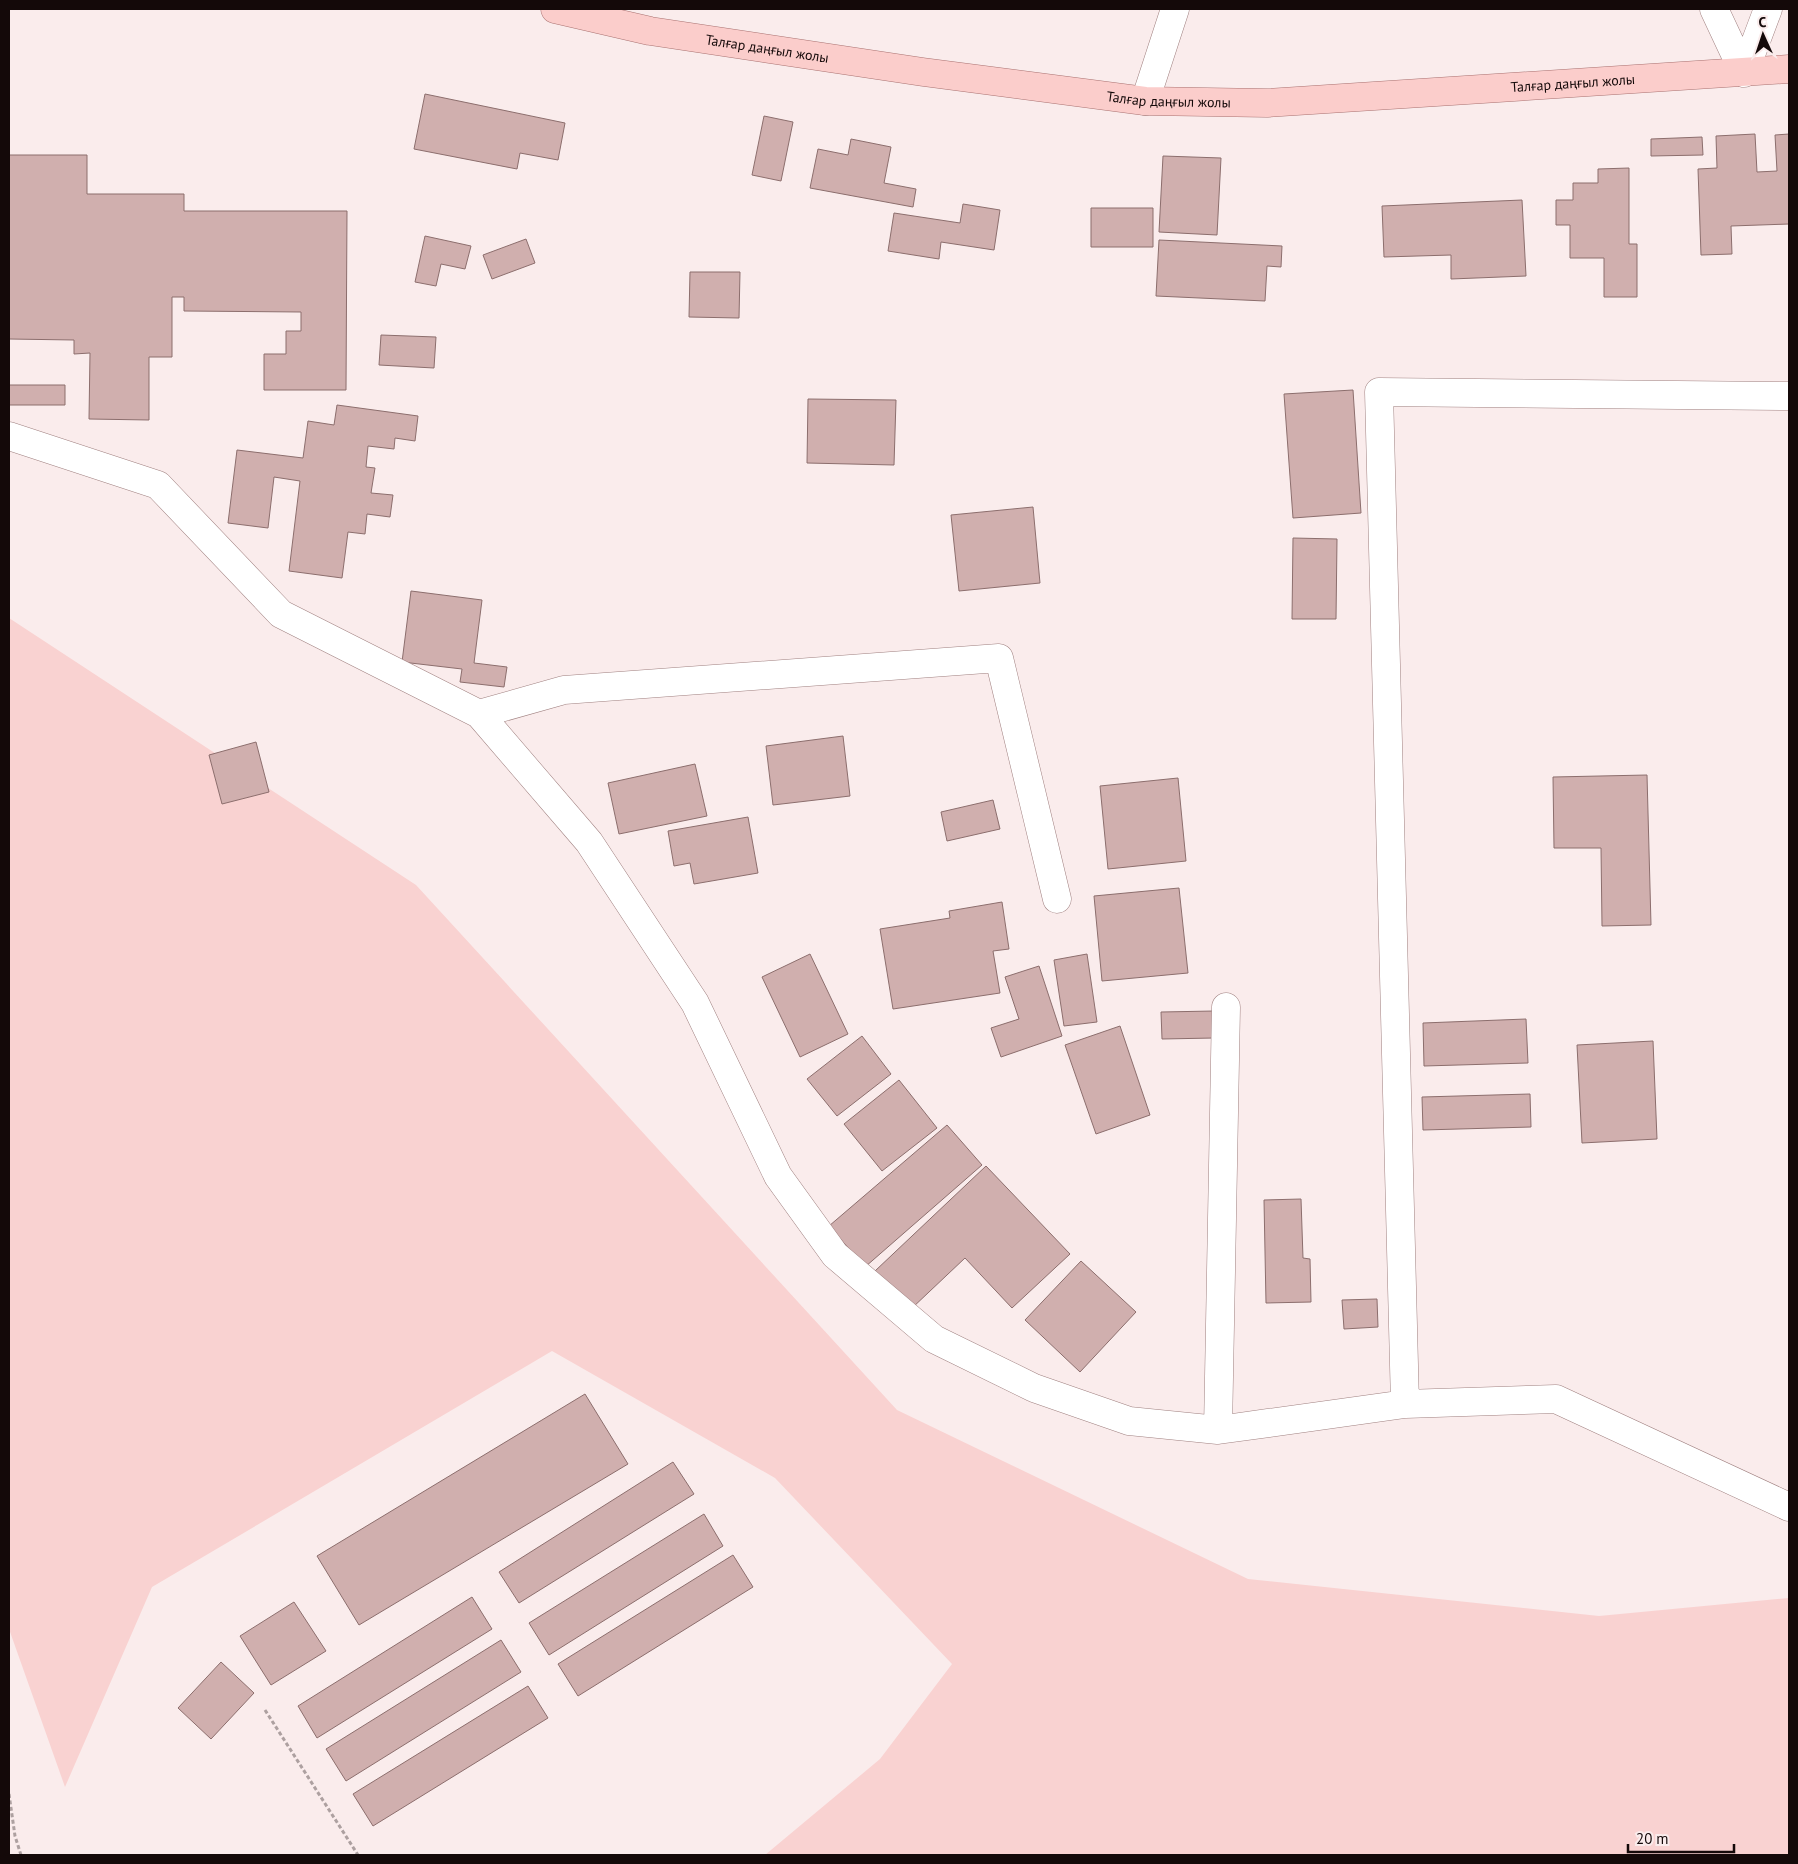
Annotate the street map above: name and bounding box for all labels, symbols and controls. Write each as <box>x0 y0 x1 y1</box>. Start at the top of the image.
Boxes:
north arrow <box>1738 10 1788 60</box>
text: С <box>1758 13 1767 31</box>
street label: Талғар даңғыл жолы <box>704 30 830 67</box>
street label: Талғар даңғыл жолы <box>1510 70 1636 96</box>
street label: Талғар даңғыл жолы <box>1106 87 1231 111</box>
scale bar <box>1628 1822 1734 1854</box>
text: 20 m <box>1636 1829 1669 1848</box>

